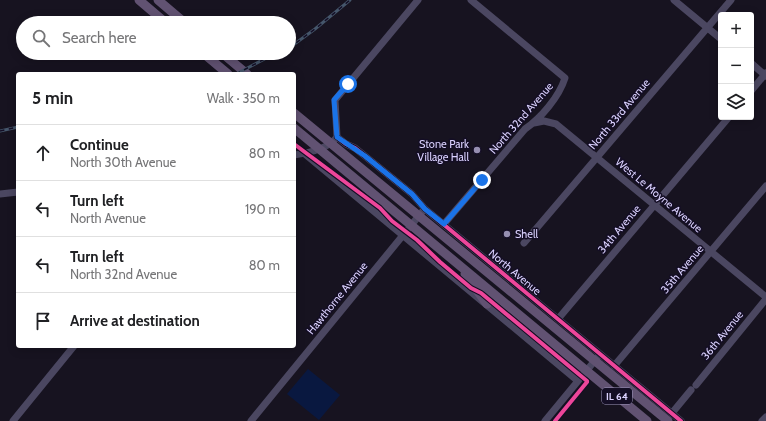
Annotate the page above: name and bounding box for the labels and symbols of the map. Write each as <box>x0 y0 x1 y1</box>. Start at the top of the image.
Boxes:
route start <box>339 75 357 93</box>
street label: North 33rd Avenue <box>585 76 653 152</box>
street label: North 32nd Avenue <box>486 79 556 157</box>
place label: Stone Park Village Hall <box>417 137 469 164</box>
marker: Stone Park Village Hall <box>472 145 482 155</box>
street label: West Le Moyne Avenue <box>613 155 706 236</box>
route end <box>473 171 491 189</box>
street label: 34th Avenue <box>595 201 644 256</box>
place label: Shell <box>515 227 539 241</box>
marker: Shell <box>502 229 512 239</box>
street label: 35th Avenue <box>658 242 707 296</box>
street label: North Avenue <box>486 246 544 298</box>
street label: Hawthorne Avenue <box>304 259 371 337</box>
street label: 36th Avenue <box>698 307 746 362</box>
road number: IL 64 <box>602 388 632 404</box>

